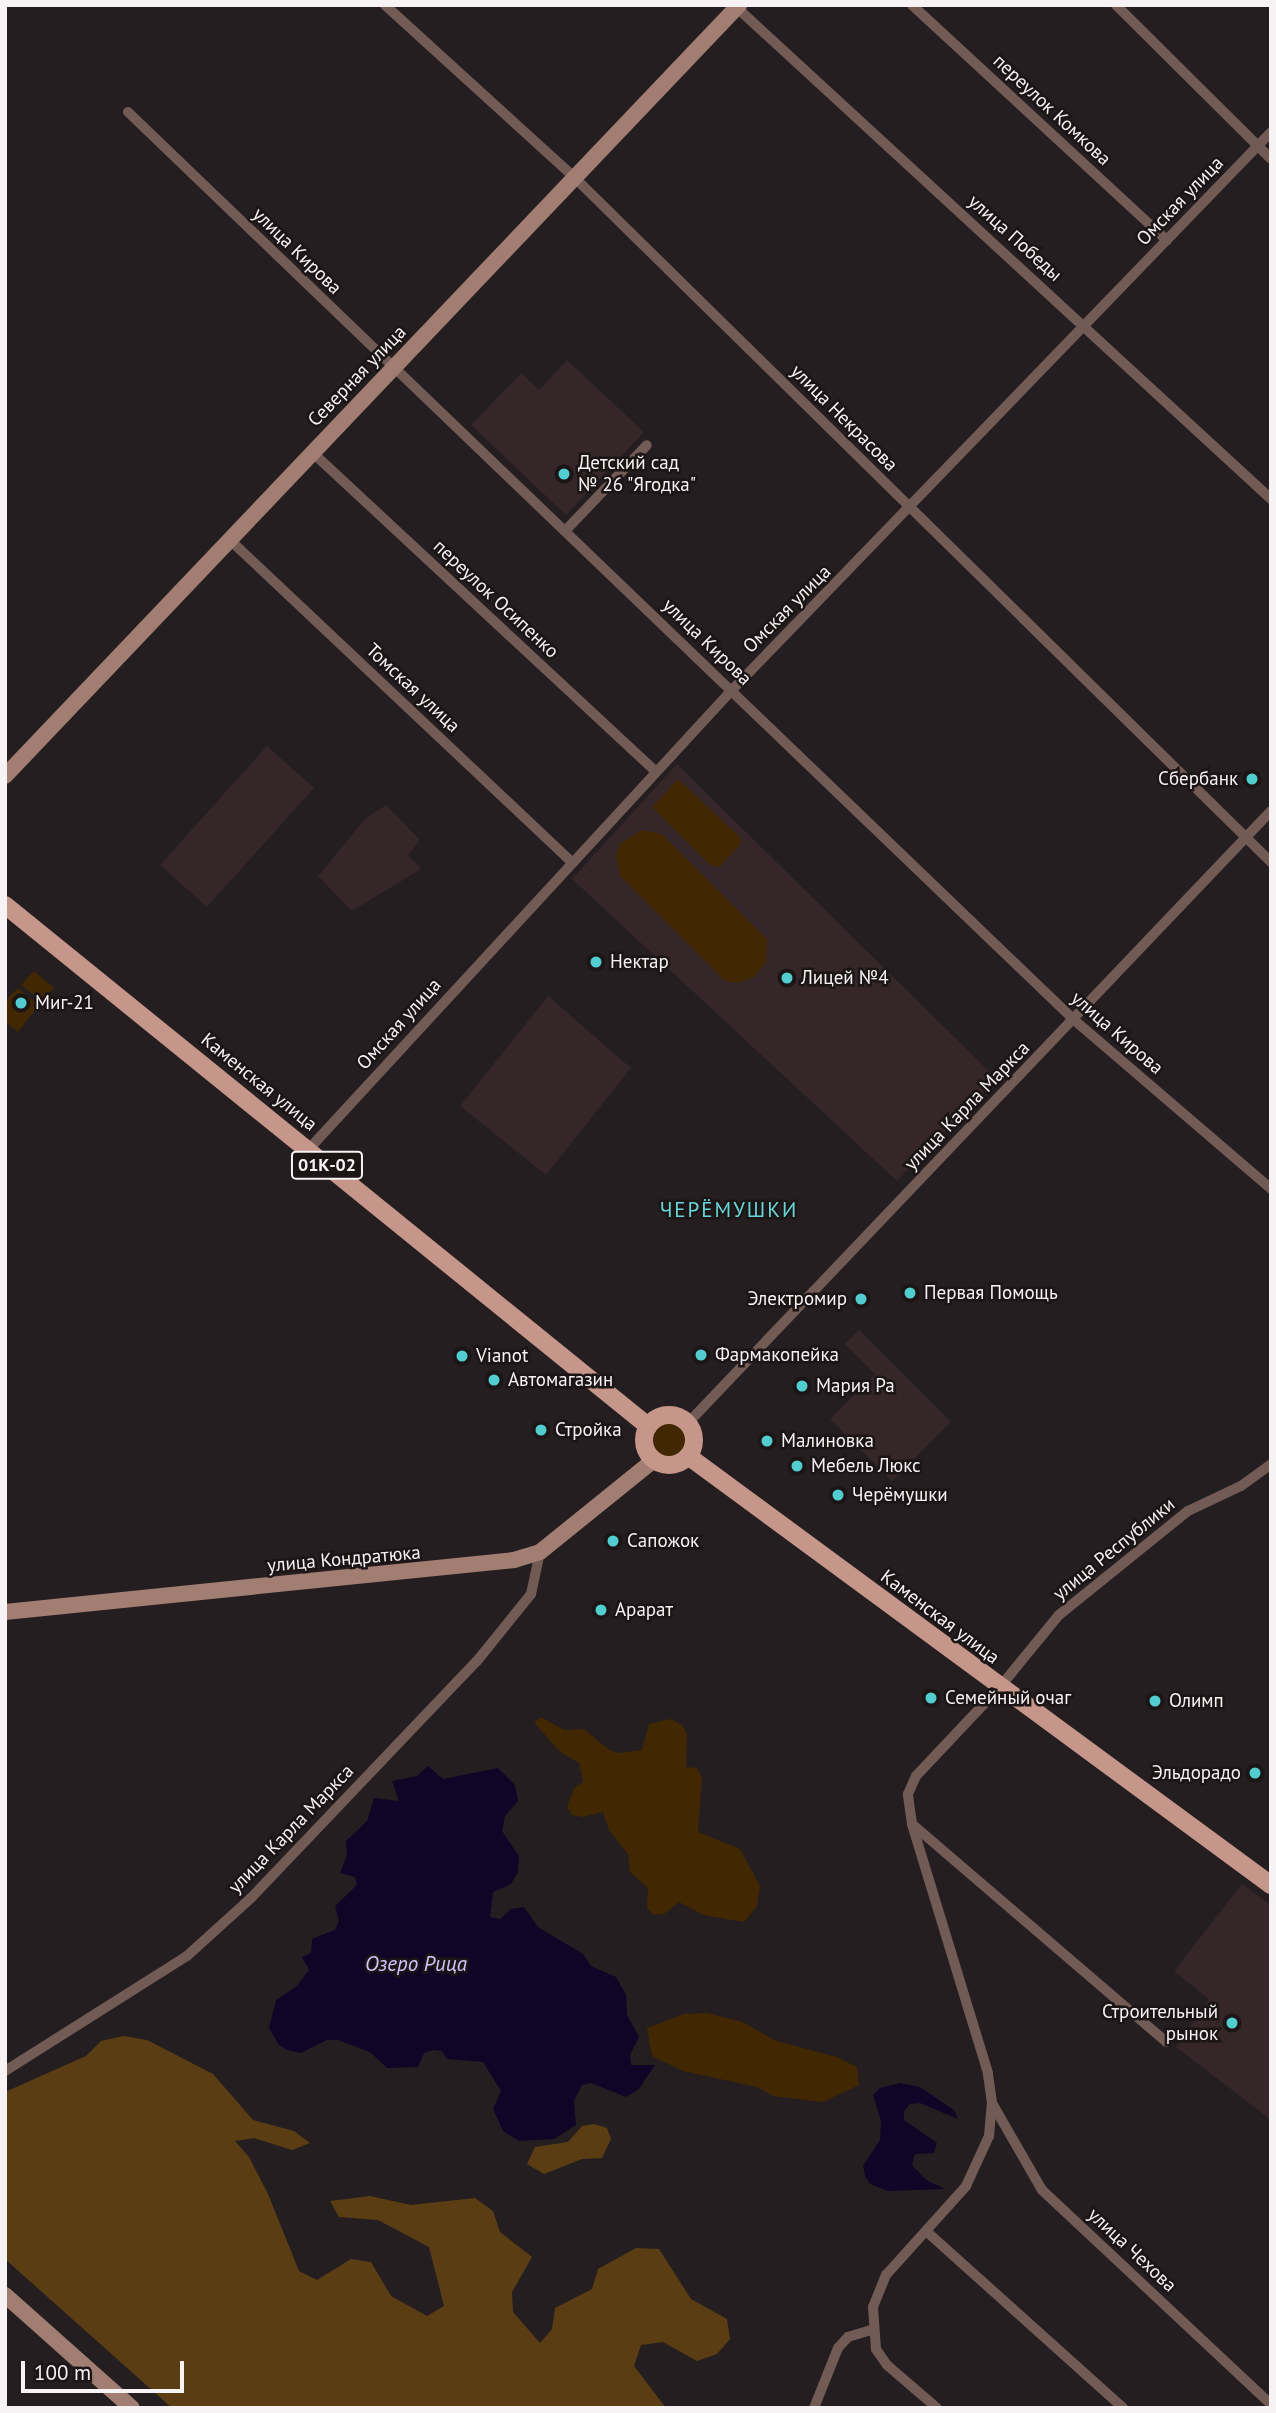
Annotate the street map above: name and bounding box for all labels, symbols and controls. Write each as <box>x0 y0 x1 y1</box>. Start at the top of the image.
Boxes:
street label: переулок Комкова <box>988 50 1116 170</box>
street label: Омская улица <box>1132 152 1228 250</box>
street label: улица Победы <box>963 190 1067 286</box>
street label: улица Кирова <box>248 203 346 299</box>
street label: Северная улица <box>303 321 411 431</box>
street label: улица Некрасова <box>786 360 902 476</box>
place label: Детский сад № 26 "Ягодка" <box>578 452 697 496</box>
marker: Детский сад № 26 "Ягодка" <box>556 466 572 482</box>
street label: переулок Осипенко <box>429 535 563 663</box>
street label: Омская улица <box>738 560 836 658</box>
street label: улица Кирова <box>658 594 756 690</box>
street label: Томская улица <box>361 639 465 737</box>
place label: Сбербанк <box>1158 768 1238 790</box>
marker: Сбербанк <box>1244 771 1260 787</box>
place label: Нектар <box>610 951 669 973</box>
marker: Нектар <box>588 954 604 970</box>
place label: Лицей №4 <box>801 967 889 989</box>
marker: Лицей №4 <box>779 970 795 986</box>
street label: Омская улица <box>352 974 446 1074</box>
street label: улица Кирова <box>1066 987 1168 1079</box>
place label: Миг-21 <box>35 992 94 1014</box>
marker: Миг-21 <box>13 995 29 1011</box>
street label: Каменская улица <box>196 1028 322 1136</box>
street label: улица Карла Маркса <box>900 1037 1034 1175</box>
road number: 01К-02 <box>290 1150 364 1180</box>
district label: ЧЕРЁМУШКИ <box>661 1197 797 1223</box>
place label: Первая Помощь <box>924 1282 1058 1304</box>
marker: Первая Помощь <box>902 1285 918 1301</box>
place label: Электромир <box>747 1288 847 1310</box>
marker: Электромир <box>853 1291 869 1307</box>
place label: Фармакопейка <box>715 1344 839 1366</box>
place label: Vianot <box>476 1345 528 1367</box>
marker: Фармакопейка <box>693 1347 709 1363</box>
marker: Vianot <box>454 1348 470 1364</box>
place label: Автомагазин <box>508 1369 613 1391</box>
marker: Автомагазин <box>486 1372 502 1388</box>
place label: Мария Ра <box>816 1375 895 1397</box>
marker: Мария Ра <box>794 1378 810 1394</box>
place label: Стройка <box>555 1419 622 1441</box>
marker: Стройка <box>533 1422 549 1438</box>
place label: Малиновка <box>781 1430 874 1452</box>
marker: Малиновка <box>759 1433 775 1449</box>
place label: Мебель Люкс <box>811 1455 922 1477</box>
marker: Мебель Люкс <box>789 1458 805 1474</box>
place label: Черёмушки <box>852 1484 948 1506</box>
marker: Черёмушки <box>830 1487 846 1503</box>
street label: улица Республики <box>1049 1493 1179 1605</box>
place label: Сапожок <box>627 1530 699 1552</box>
marker: Сапожок <box>605 1533 621 1549</box>
street label: улица Кондратюка <box>266 1541 422 1577</box>
street label: Каменская улица <box>876 1565 1004 1669</box>
place label: Арарат <box>615 1599 673 1621</box>
marker: Арарат <box>593 1602 609 1618</box>
place label: Семейный очаг <box>945 1687 1071 1709</box>
marker: Семейный очаг <box>923 1690 939 1706</box>
place label: Олимп <box>1169 1690 1224 1712</box>
marker: Олимп <box>1147 1693 1163 1709</box>
street label: улица Карла Маркса <box>224 1760 358 1898</box>
place label: Эльдорадо <box>1152 1762 1241 1784</box>
marker: Эльдорадо <box>1247 1765 1263 1781</box>
water label: Озеро Рица <box>365 1951 467 1977</box>
place label: Строительный рынок <box>1102 2001 1218 2045</box>
marker: Строительный рынок <box>1224 2015 1240 2031</box>
street label: улица Чехова <box>1083 2203 1181 2297</box>
scale bar <box>24 2346 187 2390</box>
text: 100 m <box>34 2359 91 2386</box>

